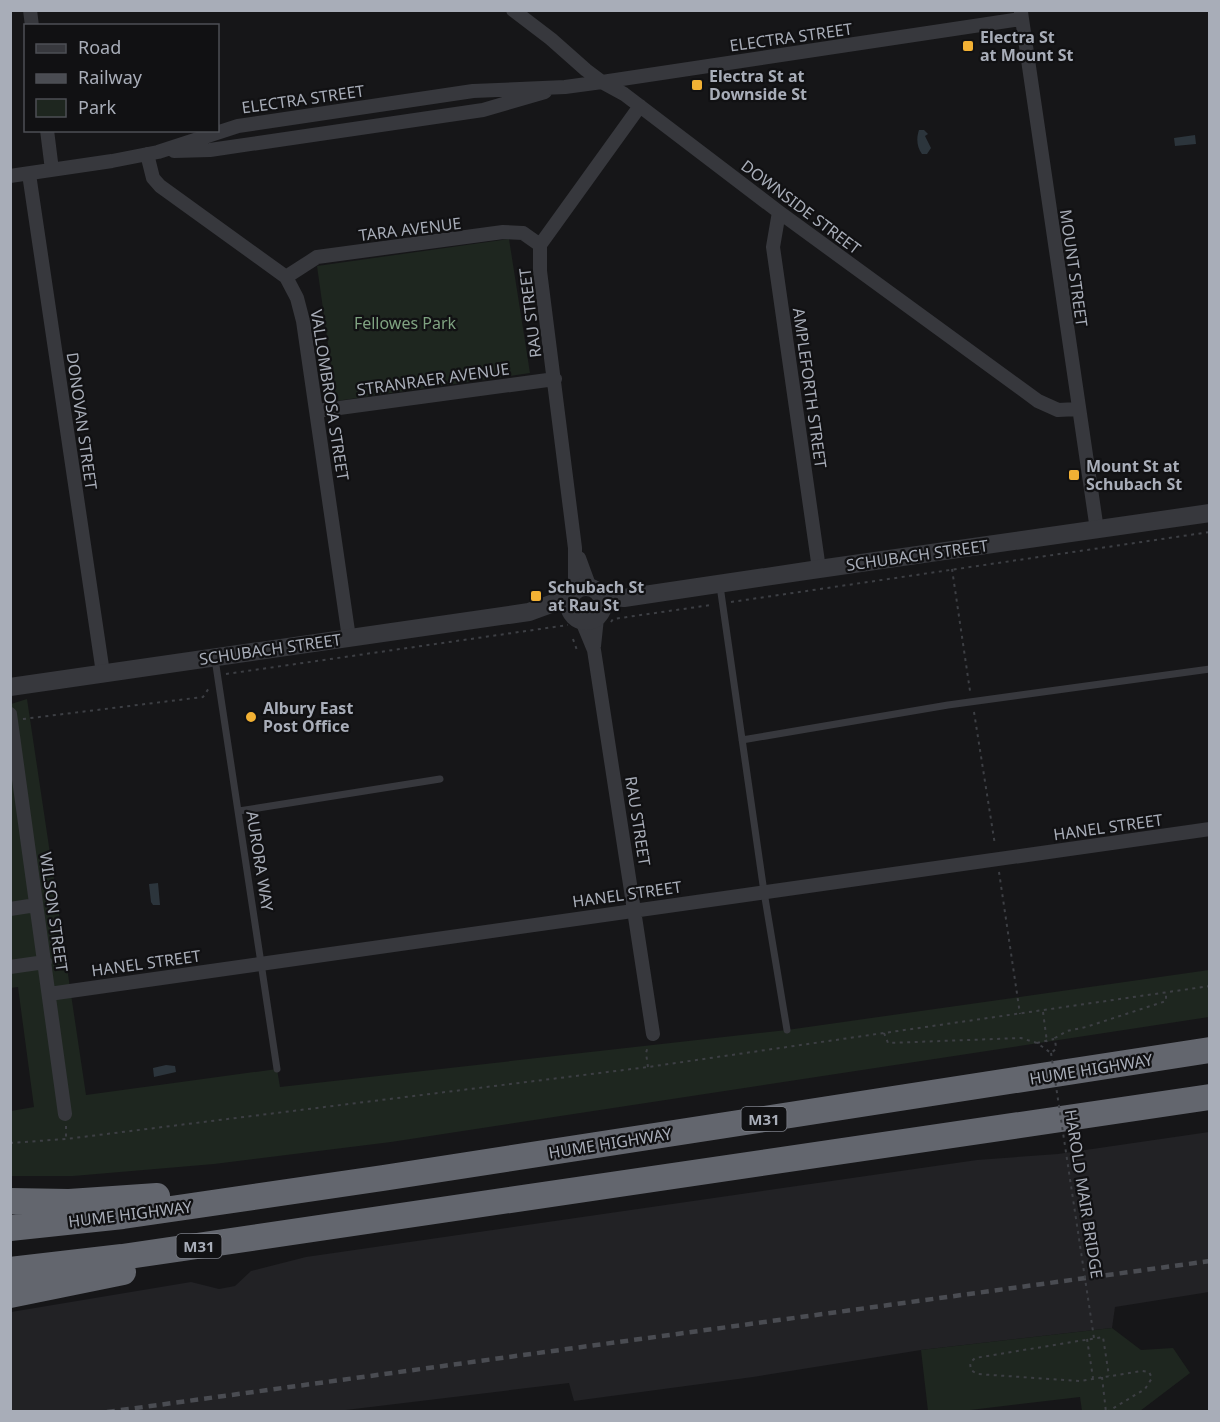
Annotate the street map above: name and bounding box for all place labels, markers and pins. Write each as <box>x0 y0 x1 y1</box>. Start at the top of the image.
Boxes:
place label: Electra St at Mount St <box>980 26 1073 66</box>
marker: Electra St at Mount St <box>961 39 975 53</box>
place label: Electra St at Downside St <box>709 65 807 105</box>
marker: Electra St at Downside St <box>690 78 704 92</box>
place label: Mount St at Schubach St <box>1086 455 1182 495</box>
marker: Mount St at Schubach St <box>1067 468 1081 482</box>
place label: Schubach St at Rau St <box>548 576 644 616</box>
marker: Schubach St at Rau St <box>529 589 543 603</box>
place label: Albury East Post Office <box>263 697 353 737</box>
marker: Albury East Post Office <box>244 710 258 724</box>

